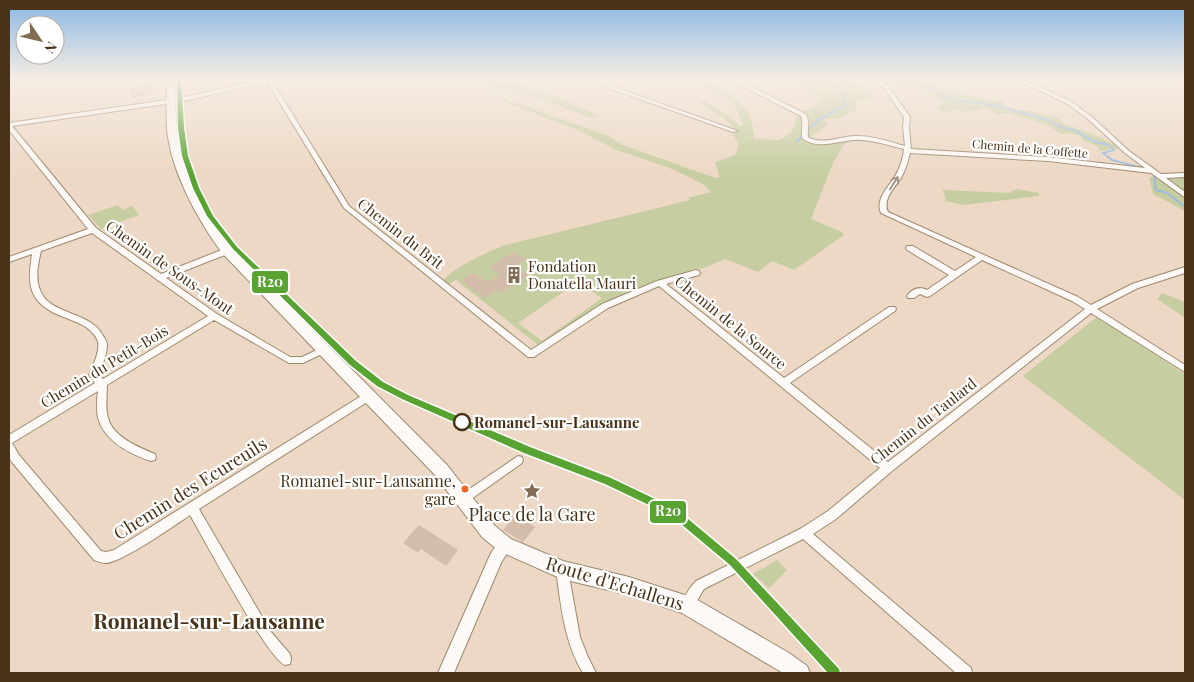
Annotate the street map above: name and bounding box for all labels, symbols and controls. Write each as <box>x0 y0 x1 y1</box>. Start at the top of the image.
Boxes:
north arrow <box>15 15 65 65</box>
text: N <box>40 38 62 57</box>
street label: Chemin de la Coffette <box>971 135 1089 161</box>
one-way arrow <box>889 176 899 190</box>
street label: Chemin du Brit <box>354 193 449 273</box>
street label: Chemin de Sous-Mont <box>102 215 238 319</box>
place label: Fondation Donatella Mauri <box>528 256 637 293</box>
building icon: Fondation Donatella Mauri <box>504 265 524 285</box>
line badge: R20 <box>251 270 289 294</box>
street label: Chemin de la Source <box>671 271 791 373</box>
text: R20 <box>257 272 283 291</box>
street label: Chemin du Petit-Bois <box>36 320 172 412</box>
street label: Chemin du Taulard <box>866 373 981 469</box>
place label: Romanel-sur-Lausanne <box>474 412 640 432</box>
marker: Romanel-sur-Lausanne <box>453 413 471 431</box>
street label: Chemin des Ecureuils <box>109 431 271 545</box>
place label: Romanel-sur-Lausanne, gare <box>280 470 456 509</box>
place icon: Place de la Gare <box>522 481 542 501</box>
marker: Romanel-sur-Lausanne, gare <box>460 484 470 494</box>
line badge: R20 <box>649 500 687 524</box>
text: R20 <box>655 501 681 520</box>
place label: Place de la Gare <box>469 502 596 526</box>
street label: Route d'Echallens <box>543 551 687 615</box>
district label: Romanel-sur-Lausanne <box>93 606 325 634</box>

